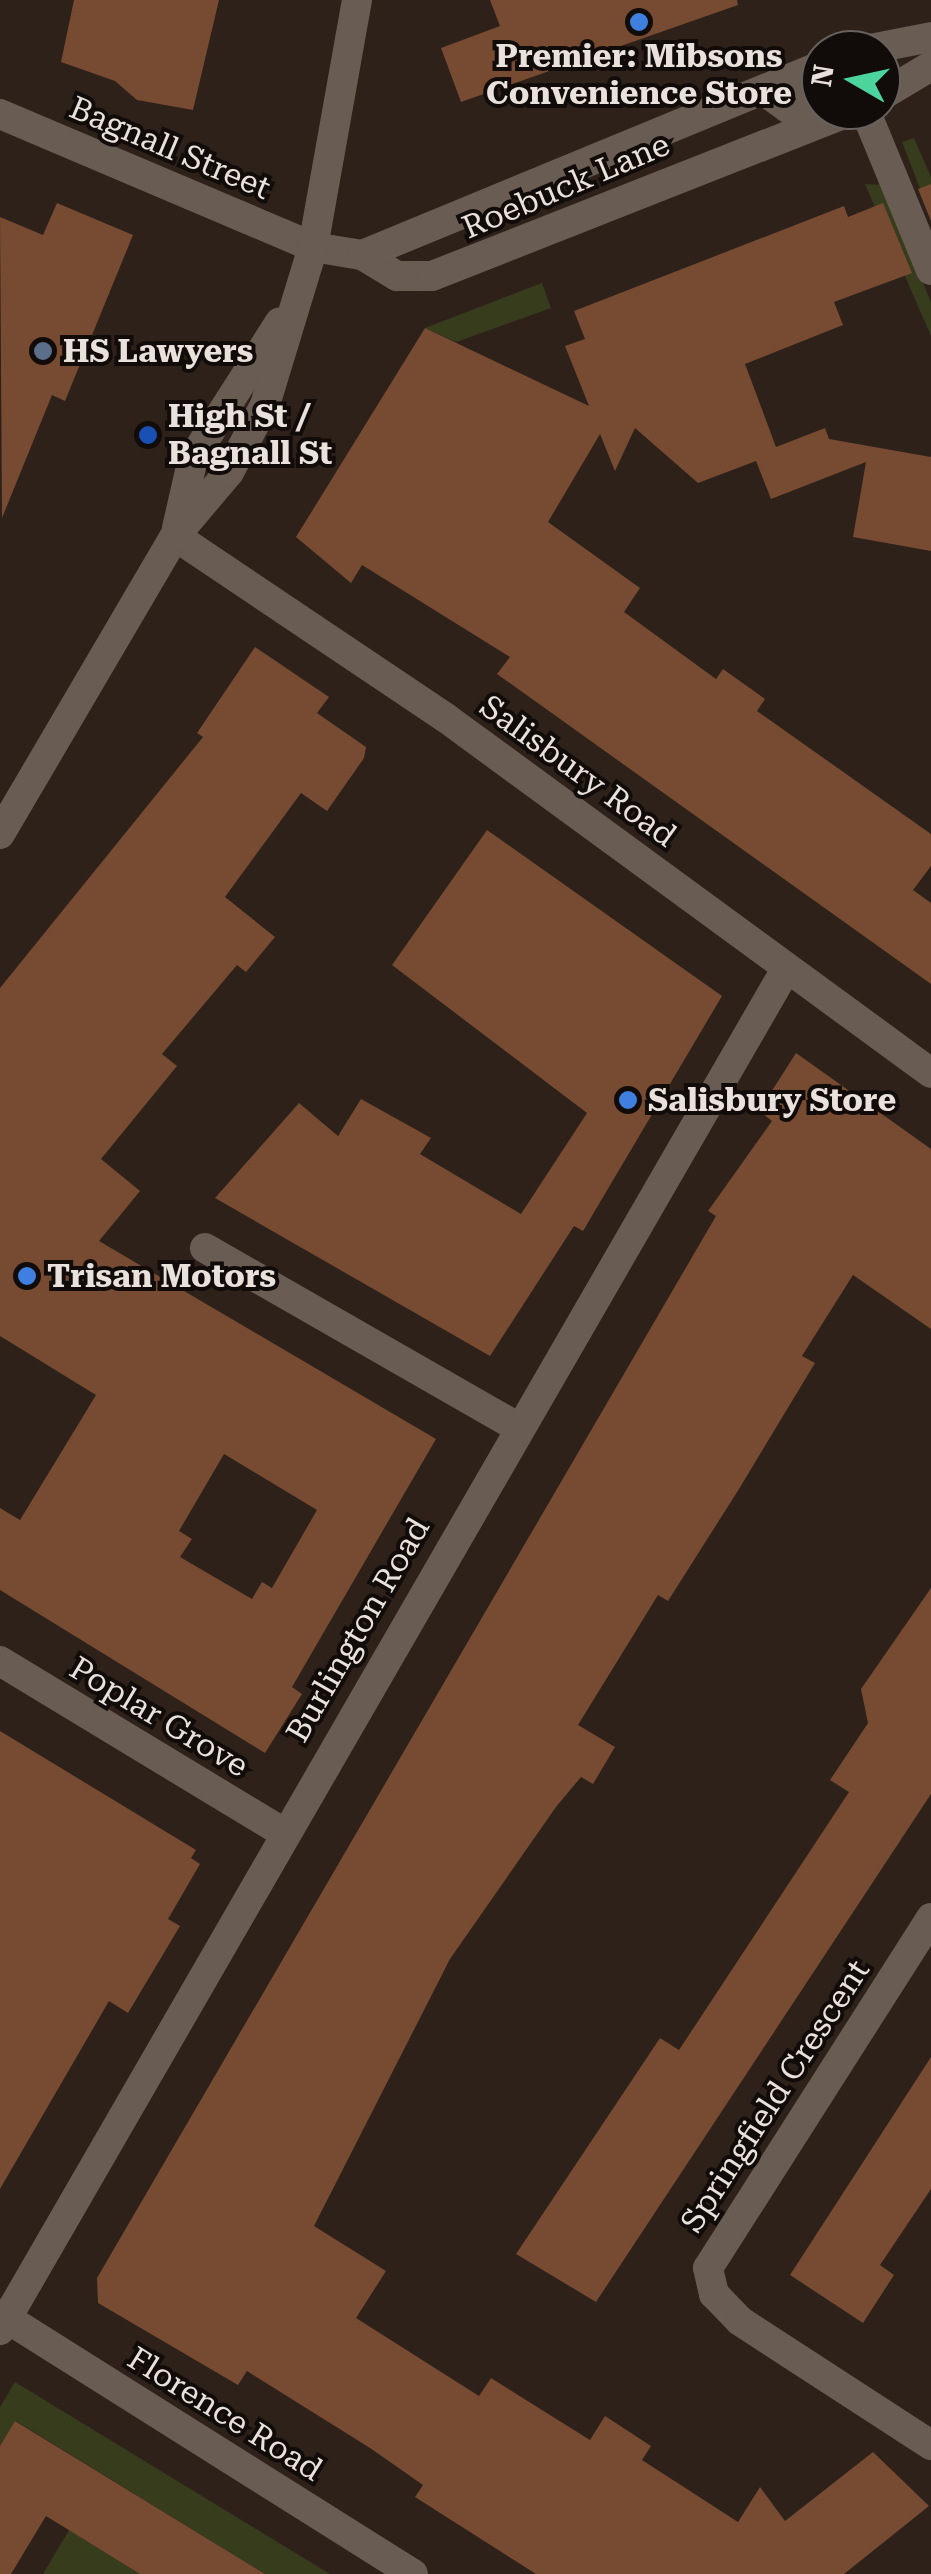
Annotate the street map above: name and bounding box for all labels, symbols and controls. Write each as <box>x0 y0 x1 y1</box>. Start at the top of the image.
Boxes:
marker: Premier: Mibsons Convenience Store <box>628 11 650 33</box>
north arrow <box>801 30 901 130</box>
place label: Premier: Mibsons Convenience Store <box>486 38 792 113</box>
text: N <box>805 62 841 89</box>
street label: Bagnall Street <box>64 88 276 208</box>
street label: Roebuck Lane <box>457 125 675 247</box>
place label: HS Lawyers <box>63 332 253 370</box>
marker: HS Lawyers <box>32 340 54 362</box>
place label: High St / Bagnall St <box>168 398 332 473</box>
marker: High St / Bagnall St <box>137 424 159 446</box>
street label: Salisbury Road <box>472 687 684 855</box>
place label: Salisbury Store <box>648 1081 896 1119</box>
marker: Salisbury Store <box>617 1089 639 1111</box>
place label: Trisan Motors <box>47 1257 276 1295</box>
marker: Trisan Motors <box>16 1265 38 1287</box>
street label: Burlington Road <box>278 1511 438 1749</box>
street label: Poplar Grove <box>63 1649 255 1785</box>
street label: Springfield Crescent <box>673 1953 877 2239</box>
street label: Florence Road <box>121 2339 329 2489</box>

